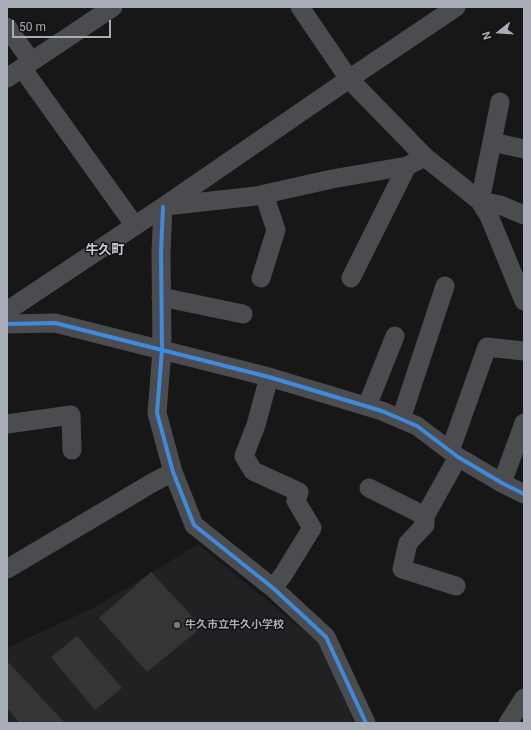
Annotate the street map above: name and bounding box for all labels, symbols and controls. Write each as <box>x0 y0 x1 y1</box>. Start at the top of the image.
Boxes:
scale bar <box>14 12 113 38</box>
north arrow <box>479 12 519 52</box>
text: 50 m <box>19 20 46 34</box>
text: N <box>480 30 494 41</box>
district label: 牛久町 <box>86 243 124 259</box>
place label: 牛久市立牛久小学校 <box>185 618 284 632</box>
marker: 牛久市立牛久小学校 <box>172 620 182 630</box>

